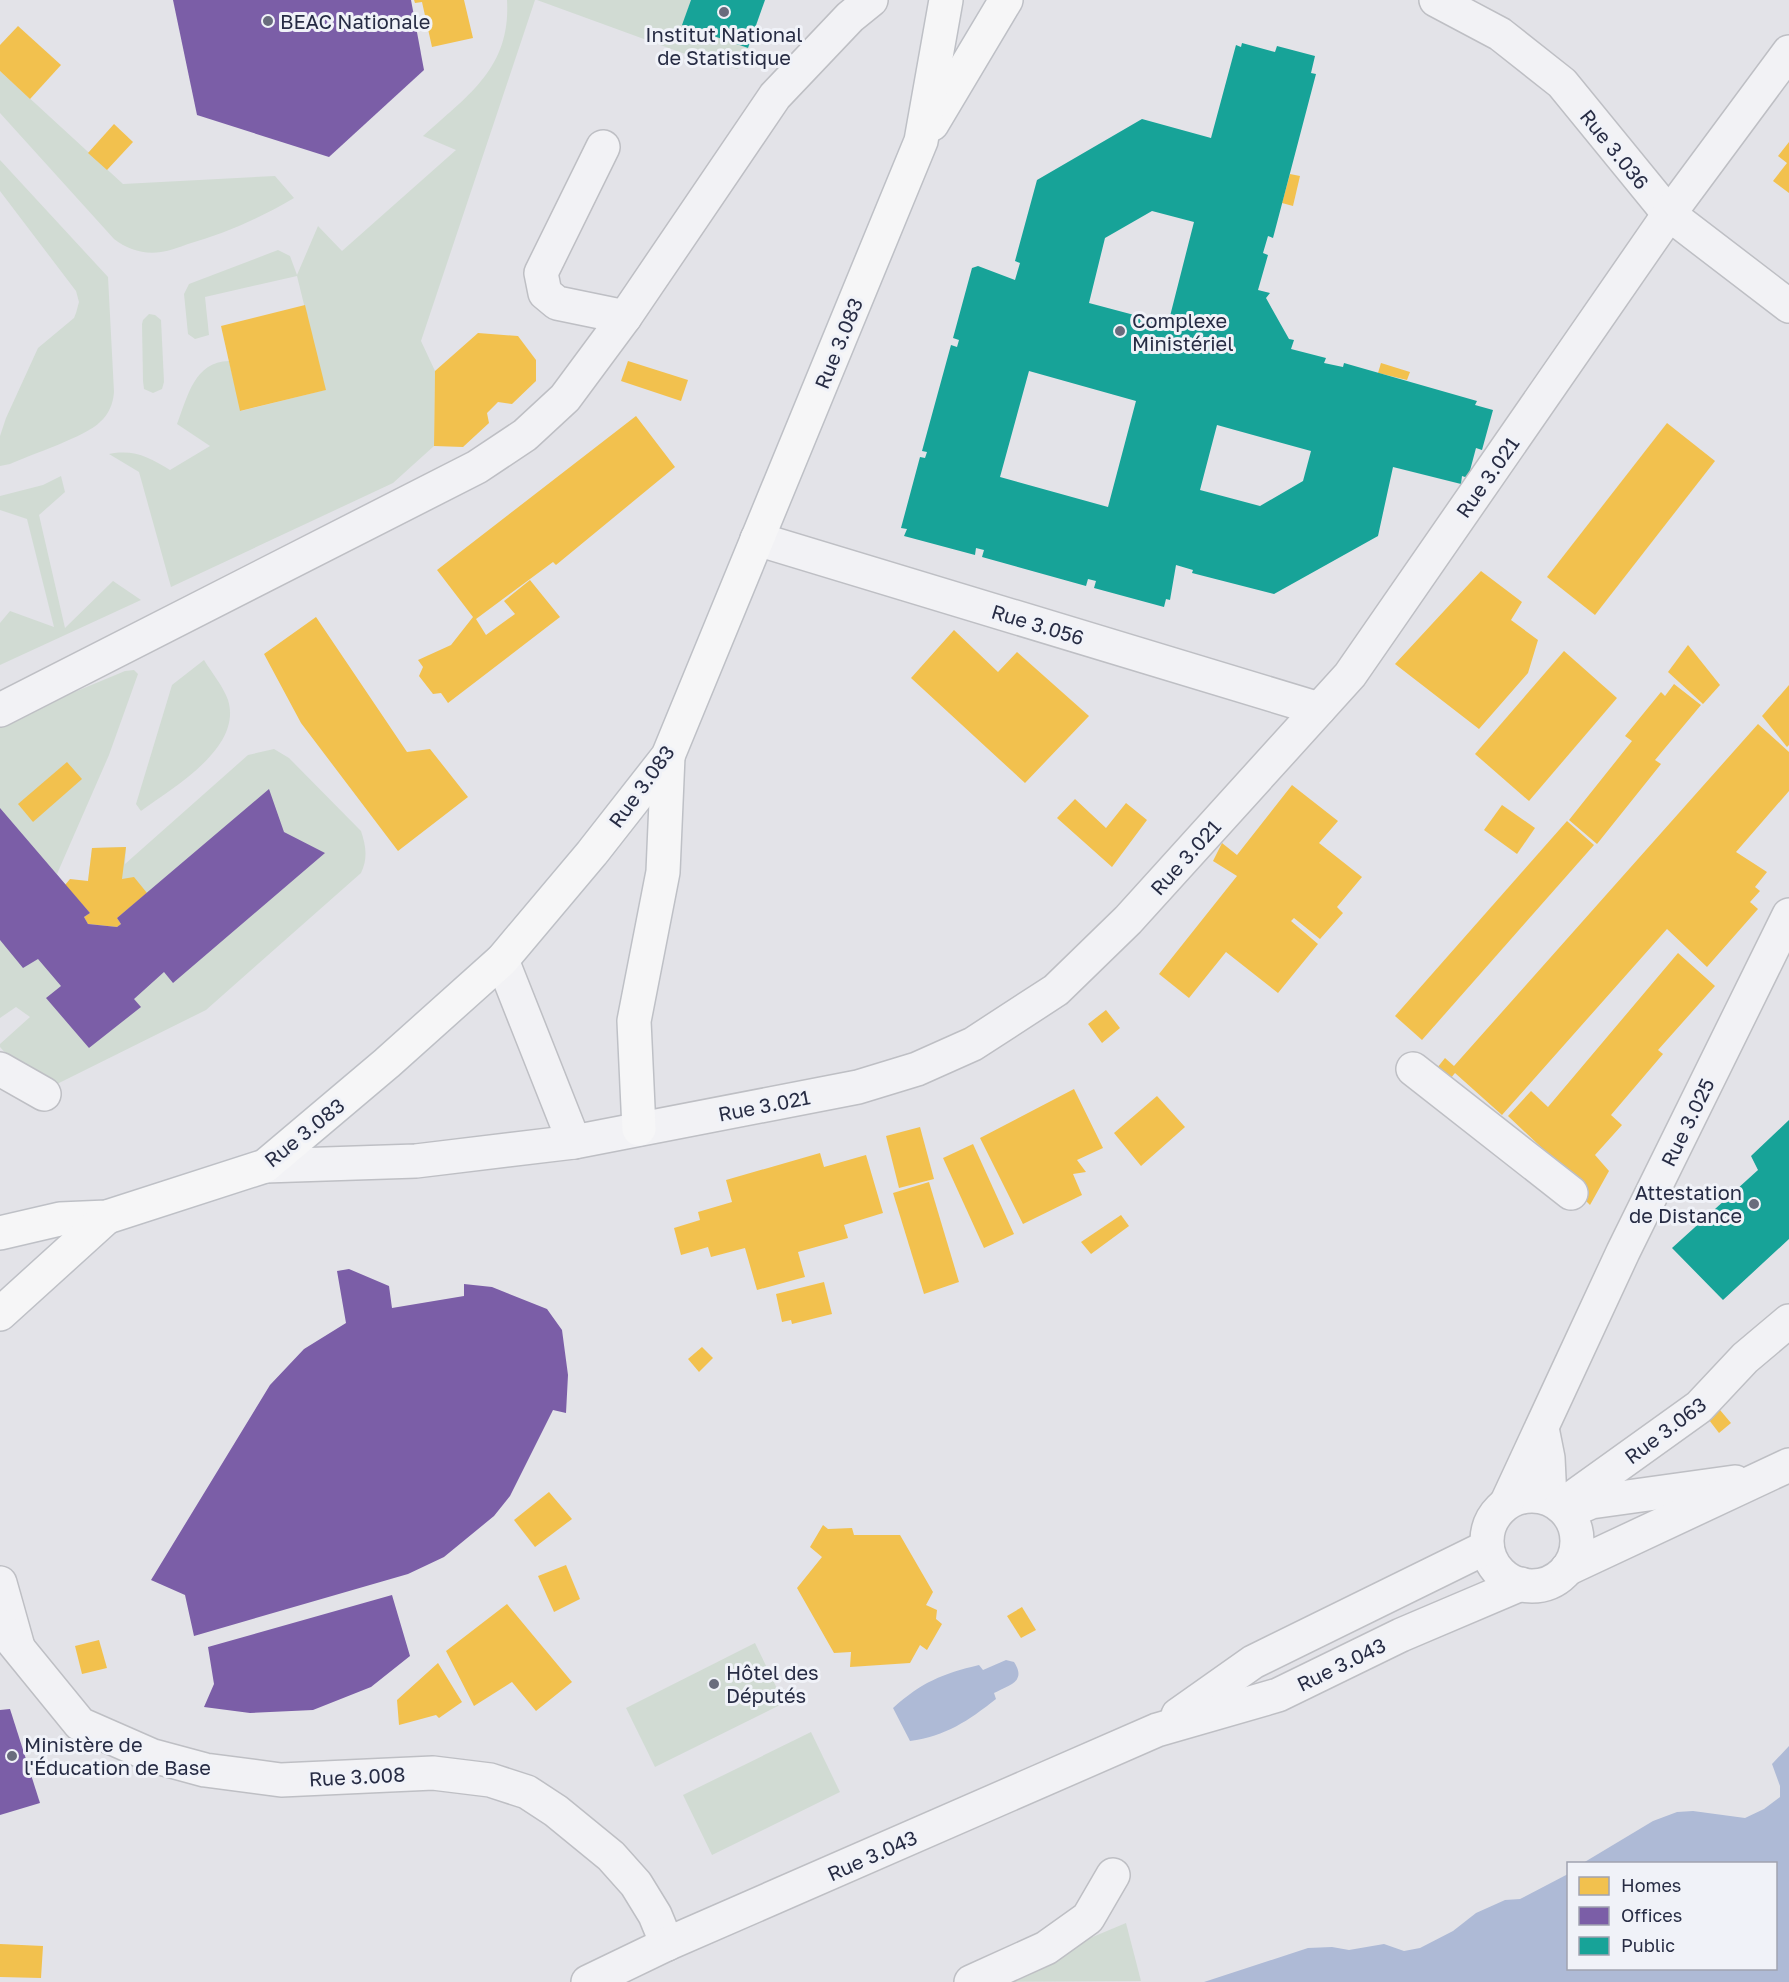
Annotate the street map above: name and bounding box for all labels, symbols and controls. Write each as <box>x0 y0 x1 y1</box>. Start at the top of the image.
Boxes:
marker: Institut National de Statistique <box>717 5 731 19</box>
place label: BEAC Nationale <box>280 9 430 33</box>
marker: BEAC Nationale <box>261 14 275 28</box>
place label: Institut National de Statistique <box>645 22 803 69</box>
street label: Rue 3.036 <box>1576 104 1654 194</box>
street label: Rue 3.083 <box>809 294 867 392</box>
place label: Complexe Ministériel <box>1132 308 1234 355</box>
marker: Complexe Ministériel <box>1113 324 1127 338</box>
street label: Rue 3.021 <box>1450 432 1524 522</box>
street label: Rue 3.056 <box>989 599 1087 649</box>
street label: Rue 3.083 <box>603 740 679 832</box>
street label: Rue 3.021 <box>1145 814 1225 900</box>
street label: Rue 3.025 <box>1655 1074 1719 1170</box>
street label: Rue 3.021 <box>716 1084 812 1126</box>
street label: Rue 3.083 <box>259 1092 349 1172</box>
place label: Attestation de Distance <box>1629 1180 1742 1227</box>
marker: Attestation de Distance <box>1747 1197 1761 1211</box>
street label: Rue 3.063 <box>1620 1392 1710 1468</box>
street label: Rue 3.043 <box>1293 1632 1389 1696</box>
place label: Hôtel des Députés <box>726 1660 819 1707</box>
marker: Hôtel des Députés <box>707 1677 721 1691</box>
place label: Ministère de l'Éducation de Base <box>24 1732 211 1779</box>
marker: Ministère de l'Éducation de Base <box>5 1749 19 1763</box>
street label: Rue 3.008 <box>308 1761 406 1791</box>
street label: Rue 3.043 <box>823 1825 921 1885</box>
legend <box>1567 1862 1777 1970</box>
text: Homes <box>1621 1874 1681 1896</box>
text: Offices <box>1621 1904 1682 1926</box>
text: Public <box>1621 1934 1675 1956</box>

